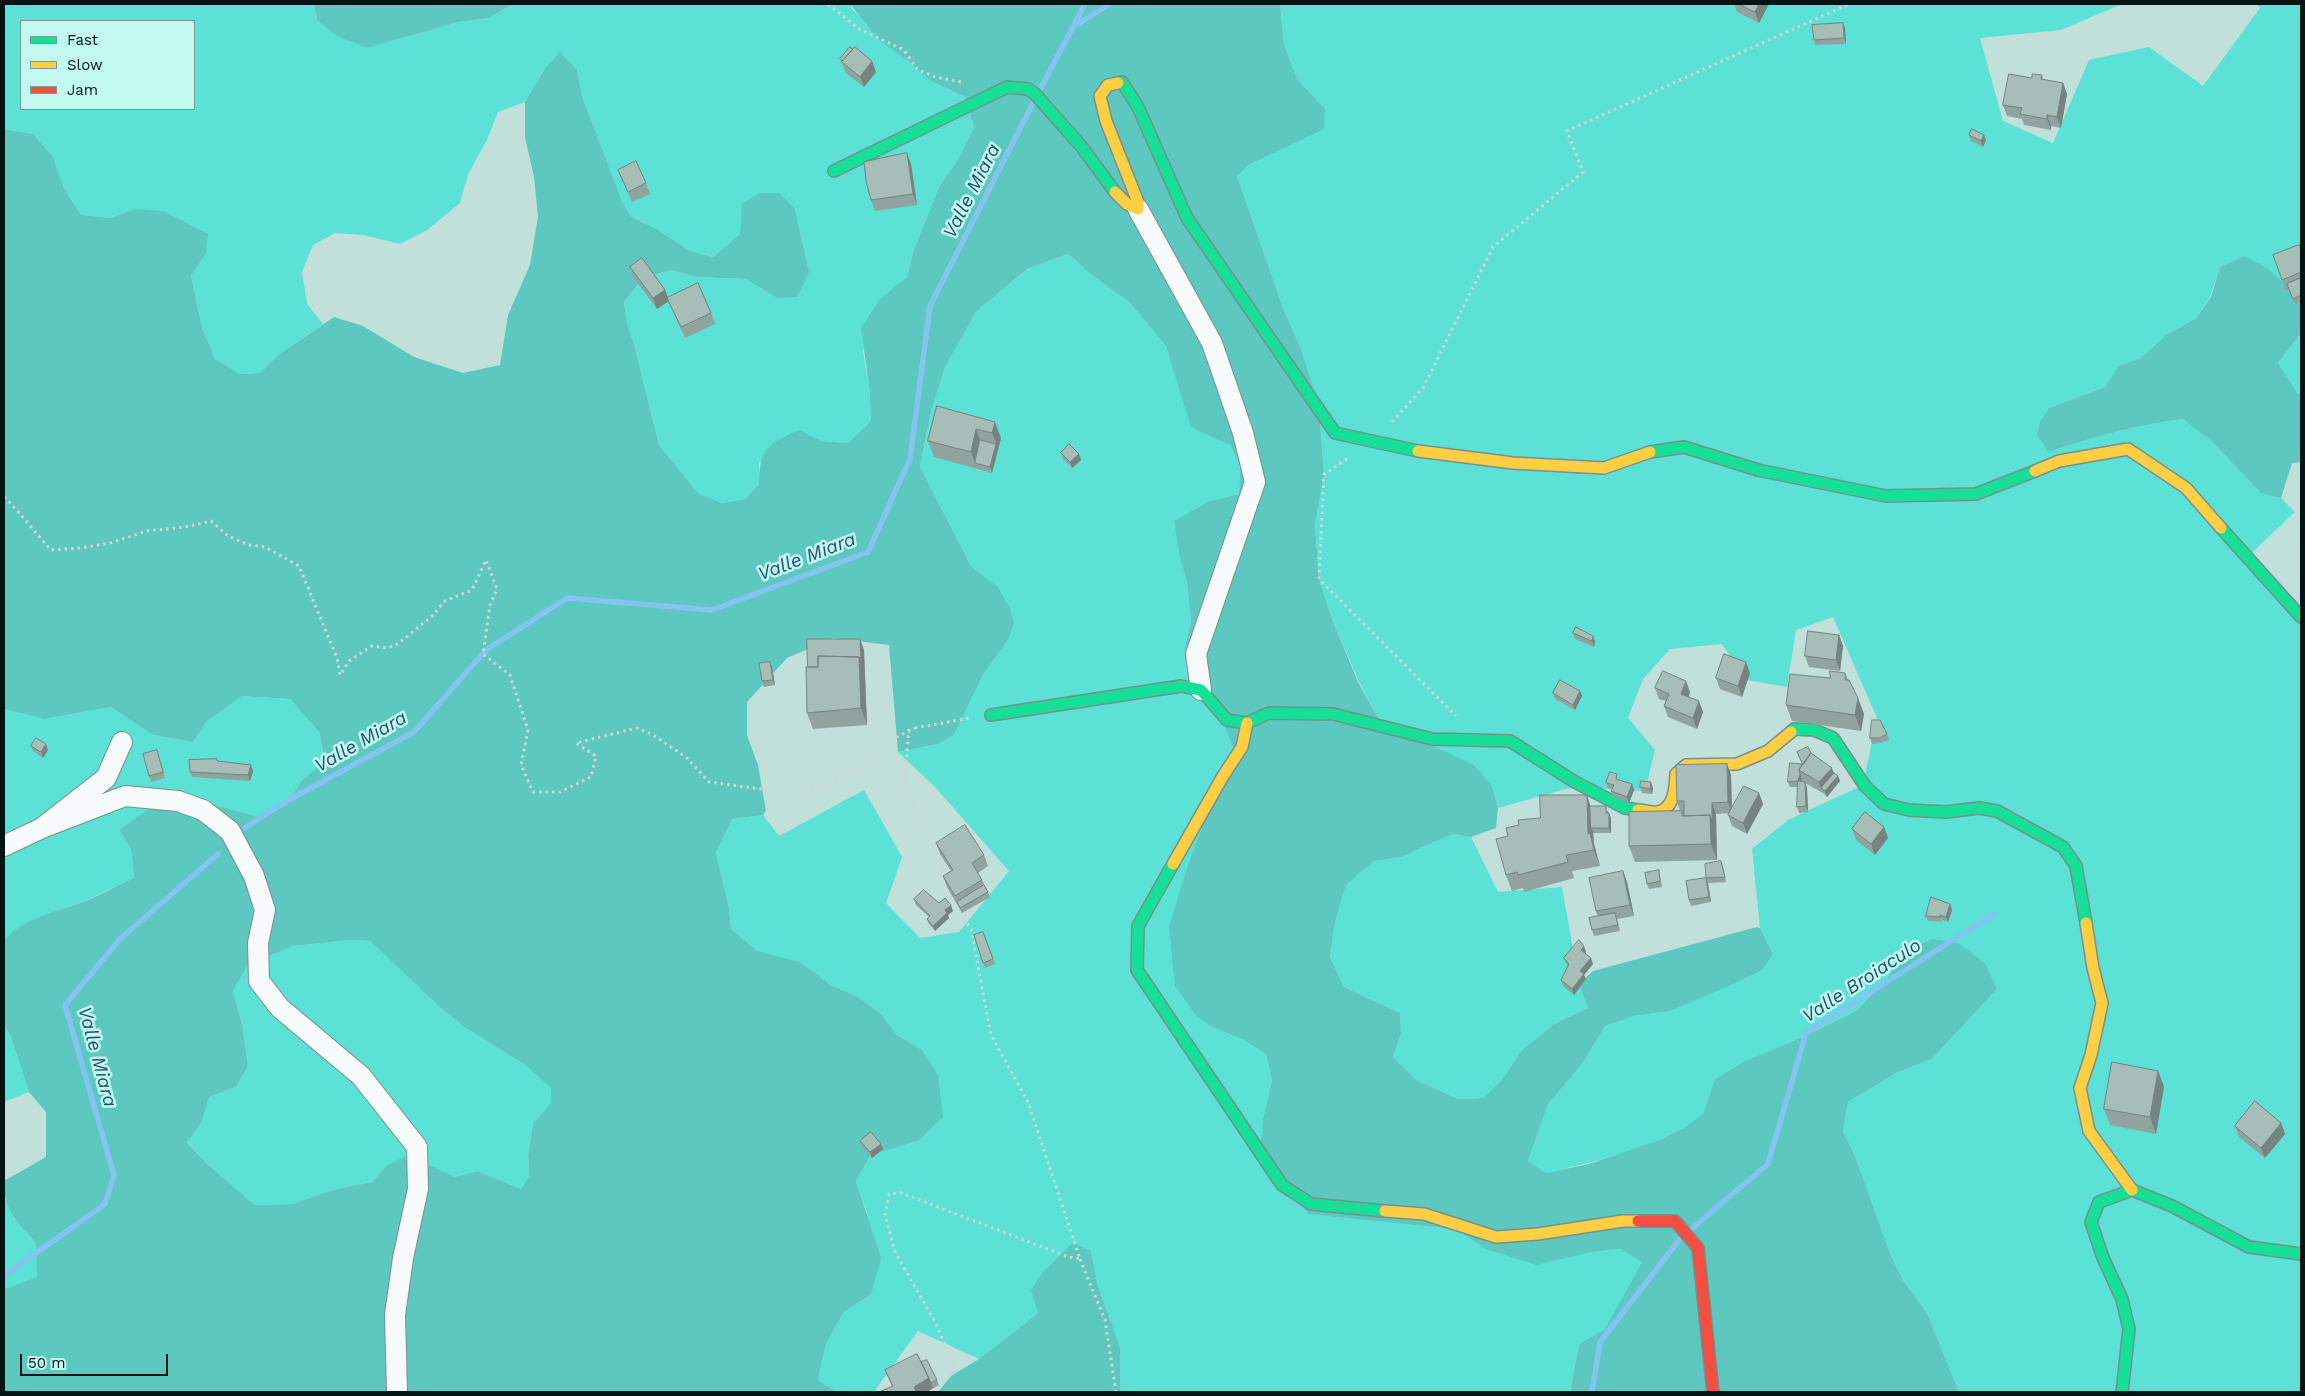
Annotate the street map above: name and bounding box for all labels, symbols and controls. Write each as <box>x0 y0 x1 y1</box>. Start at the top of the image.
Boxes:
legend <box>20 20 195 110</box>
text: Fast <box>67 31 98 49</box>
text: Slow <box>67 56 103 74</box>
text: Jam <box>67 81 98 99</box>
water label: Valle Miara <box>939 140 1005 242</box>
water label: Valle Miara <box>755 528 859 586</box>
water label: Valle Miara <box>311 706 411 778</box>
water label: Valle Broiaculo <box>1798 934 1926 1028</box>
water label: Valle Miara <box>73 1004 121 1110</box>
scale bar <box>22 1344 170 1376</box>
text: 50 m <box>28 1354 65 1372</box>

